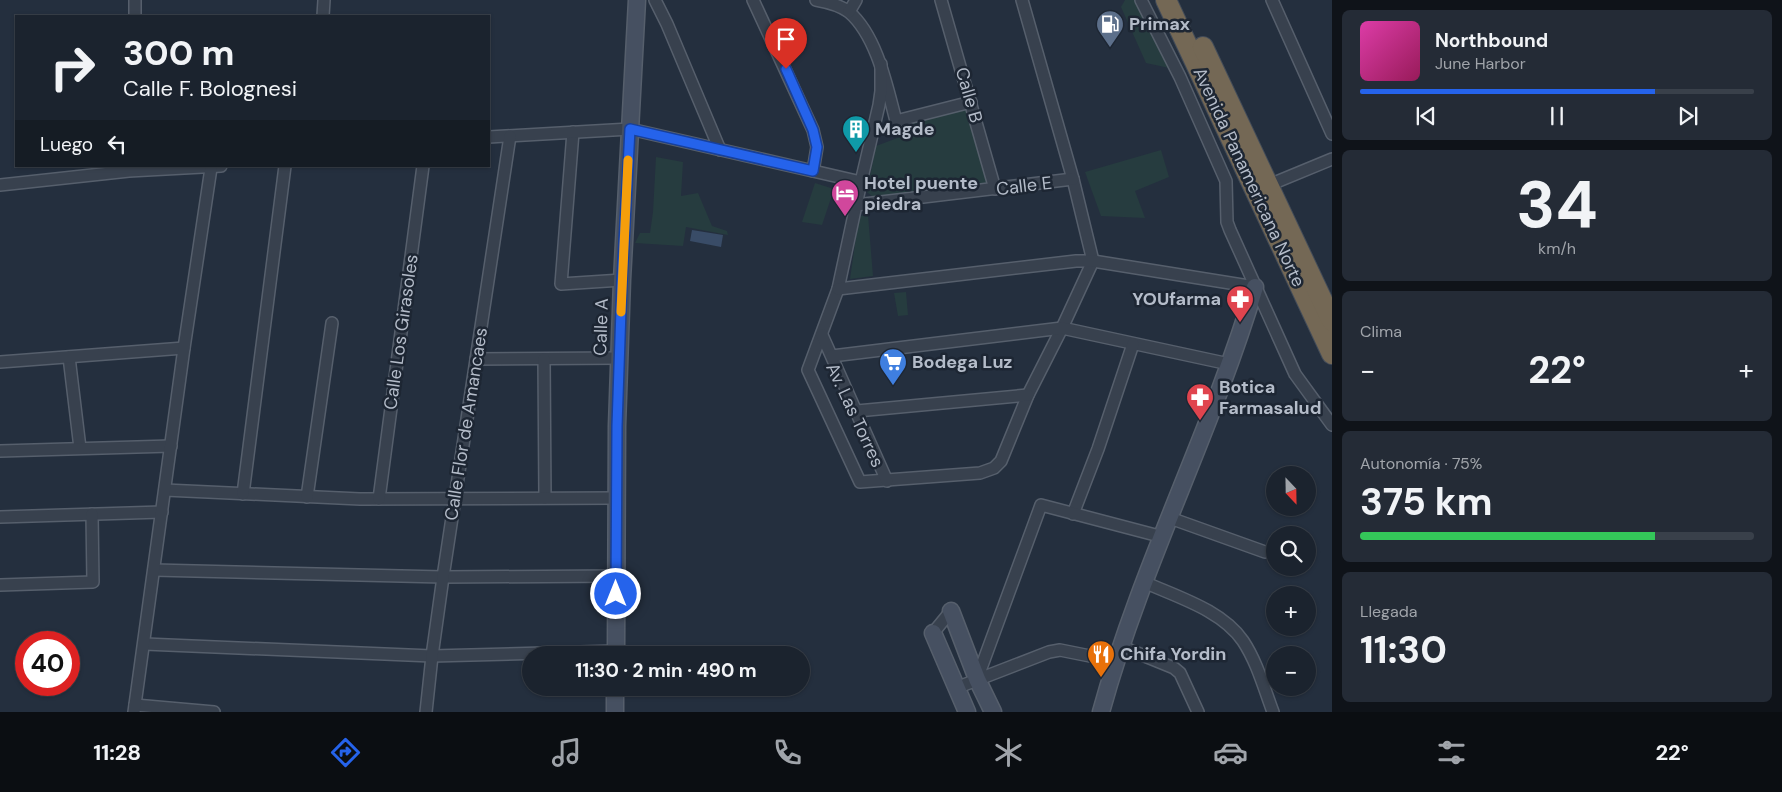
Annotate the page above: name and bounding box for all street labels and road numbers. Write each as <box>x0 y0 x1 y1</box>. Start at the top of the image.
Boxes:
street label: Avenida Panamericana Norte <box>1187 63 1311 291</box>
street label: Calle B <box>950 64 988 126</box>
street label: Calle E <box>995 171 1053 201</box>
street label: Calle Los Girasoles <box>378 253 424 411</box>
street label: Calle A <box>588 298 614 356</box>
street label: Calle Flor de Amancaes <box>439 326 493 522</box>
street label: Av. Las Torres <box>820 359 890 471</box>

